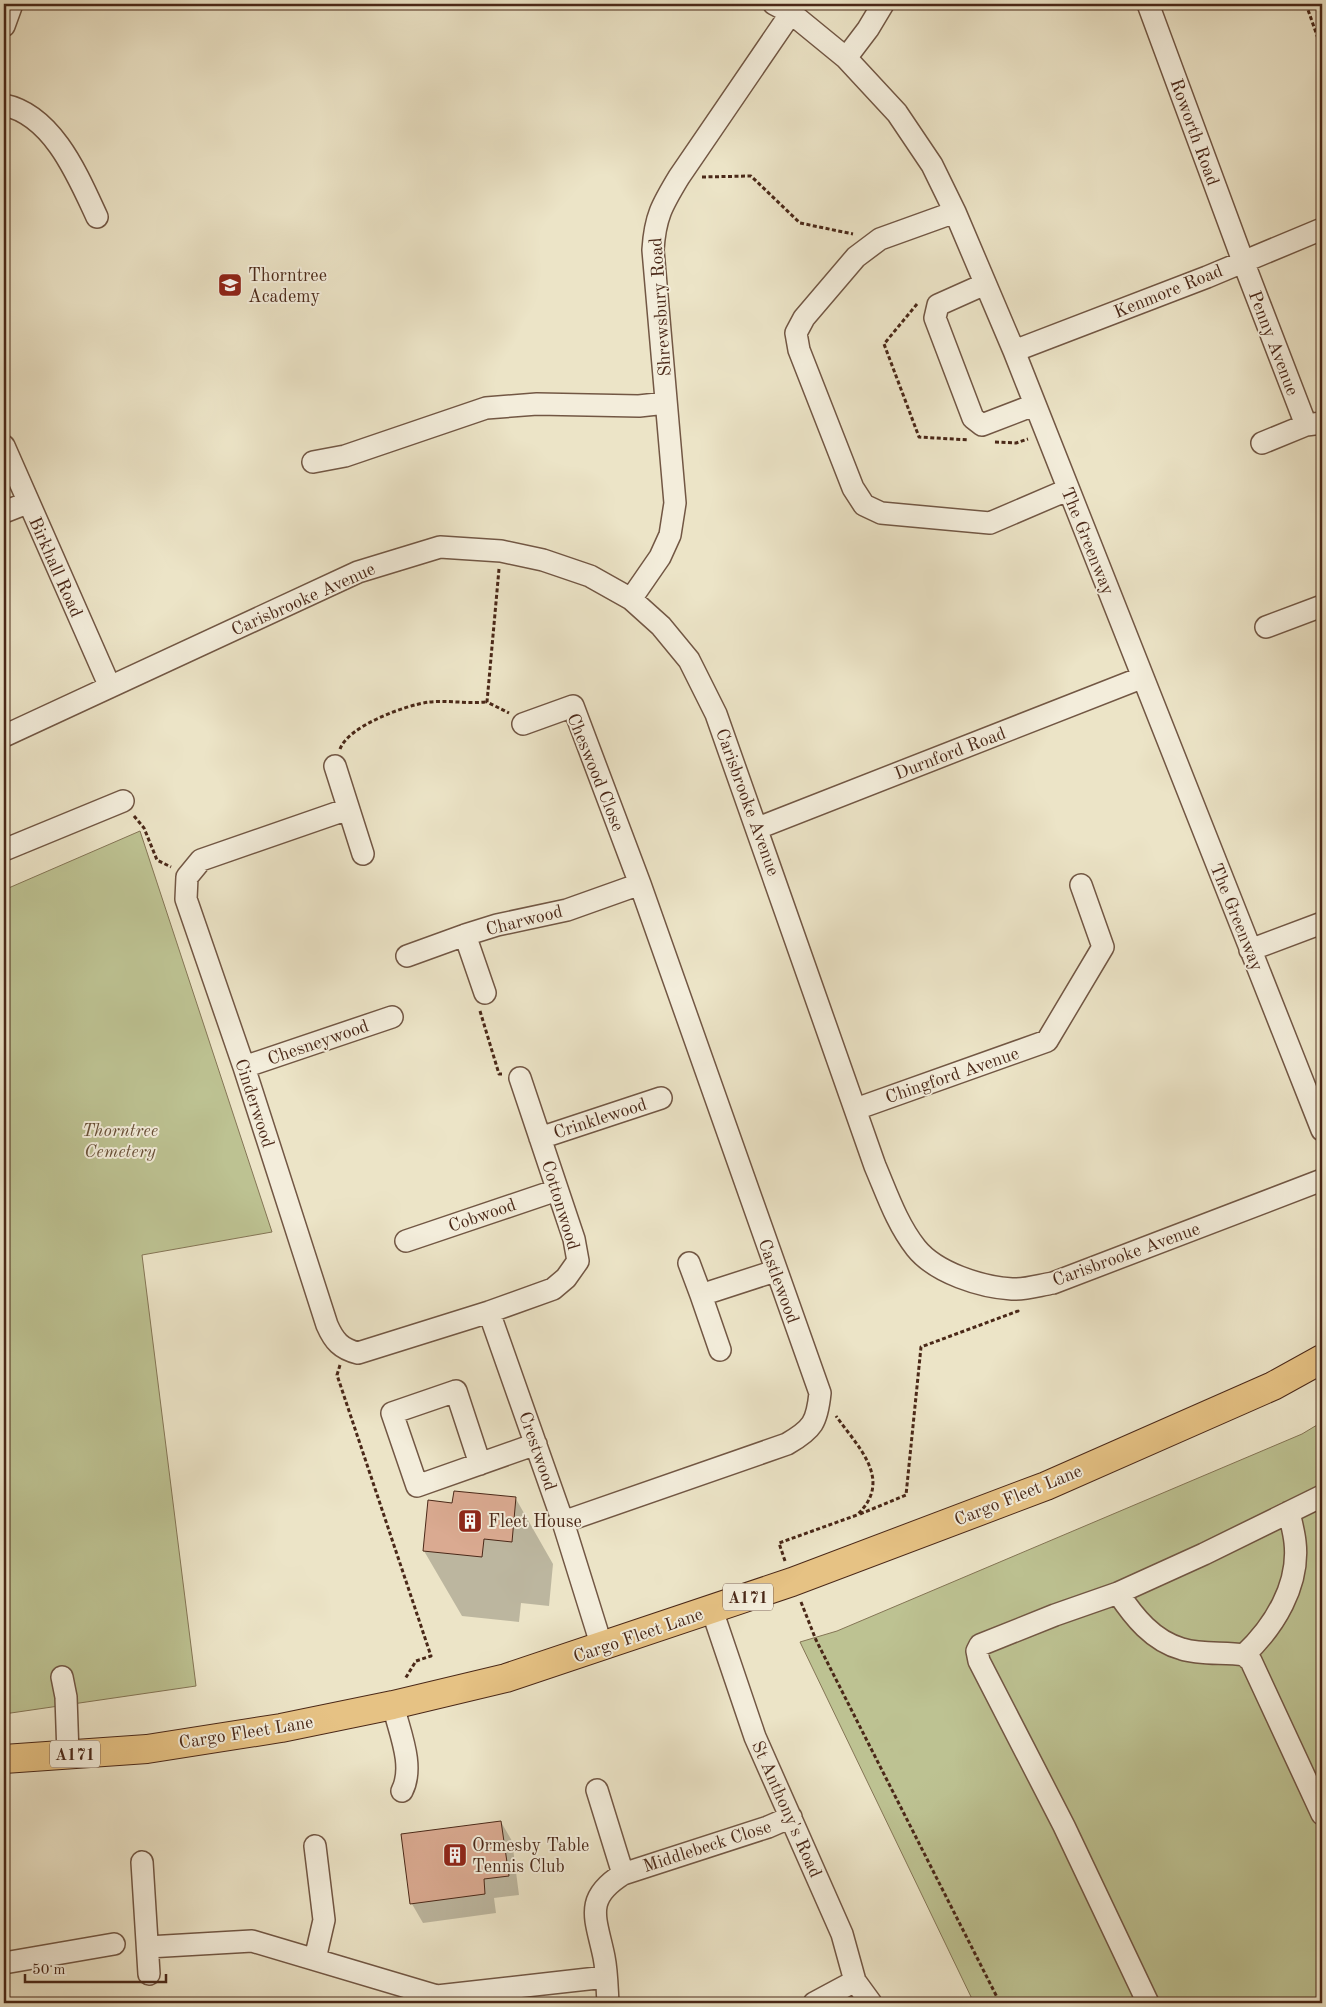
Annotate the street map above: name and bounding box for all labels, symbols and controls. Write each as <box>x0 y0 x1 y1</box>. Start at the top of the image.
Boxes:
street label: Roworth Road <box>1166 77 1222 188</box>
street label: Shrewsbury Road <box>647 237 675 377</box>
street label: Kenmore Road <box>1111 262 1225 322</box>
place label: Thorntree Academy <box>248 267 327 306</box>
school or university icon: Thorntree Academy <box>217 272 243 298</box>
street label: Penny Avenue <box>1245 288 1301 398</box>
street label: The Greenway <box>1057 485 1117 598</box>
street label: Birkhall Road <box>25 515 85 620</box>
street label: Carisbrooke Avenue <box>229 560 378 640</box>
street label: Cheswood Close <box>563 711 627 834</box>
street label: Durnford Road <box>892 724 1008 783</box>
street label: Carisbrooke Avenue <box>712 726 782 878</box>
street label: The Greenway <box>1206 861 1266 974</box>
street label: Charwood <box>484 903 564 939</box>
street label: Chesneywood <box>265 1017 371 1069</box>
street label: Chingford Avenue <box>883 1045 1021 1107</box>
street label: Cinderwood <box>231 1057 277 1150</box>
street label: Crinklewood <box>551 1095 649 1142</box>
park label: Thorntree Cemetery <box>82 1122 158 1161</box>
street label: Cottonwood <box>538 1158 582 1252</box>
street label: Cobwood <box>446 1196 518 1236</box>
street label: Carisbrooke Avenue <box>1050 1220 1202 1290</box>
street label: Castlewood <box>754 1237 802 1326</box>
street label: Crestwood <box>515 1410 559 1493</box>
street label: Cargo Fleet Lane <box>952 1462 1085 1530</box>
building icon: Fleet House <box>457 1508 483 1534</box>
place label: Fleet House <box>488 1513 582 1531</box>
road number: A171 <box>723 1584 773 1610</box>
street label: Cargo Fleet Lane <box>571 1605 706 1667</box>
street label: Cargo Fleet Lane <box>178 1713 315 1753</box>
street label: St Anthony's Road <box>748 1738 824 1880</box>
road number: A171 <box>50 1740 100 1768</box>
street label: Middlebeck Close <box>641 1818 774 1876</box>
place label: Ormesby Table Tennis Club <box>472 1837 589 1876</box>
building icon: Ormesby Table Tennis Club <box>442 1842 468 1868</box>
scale bar <box>25 1952 166 1984</box>
text: 50 m <box>32 1963 66 1978</box>

